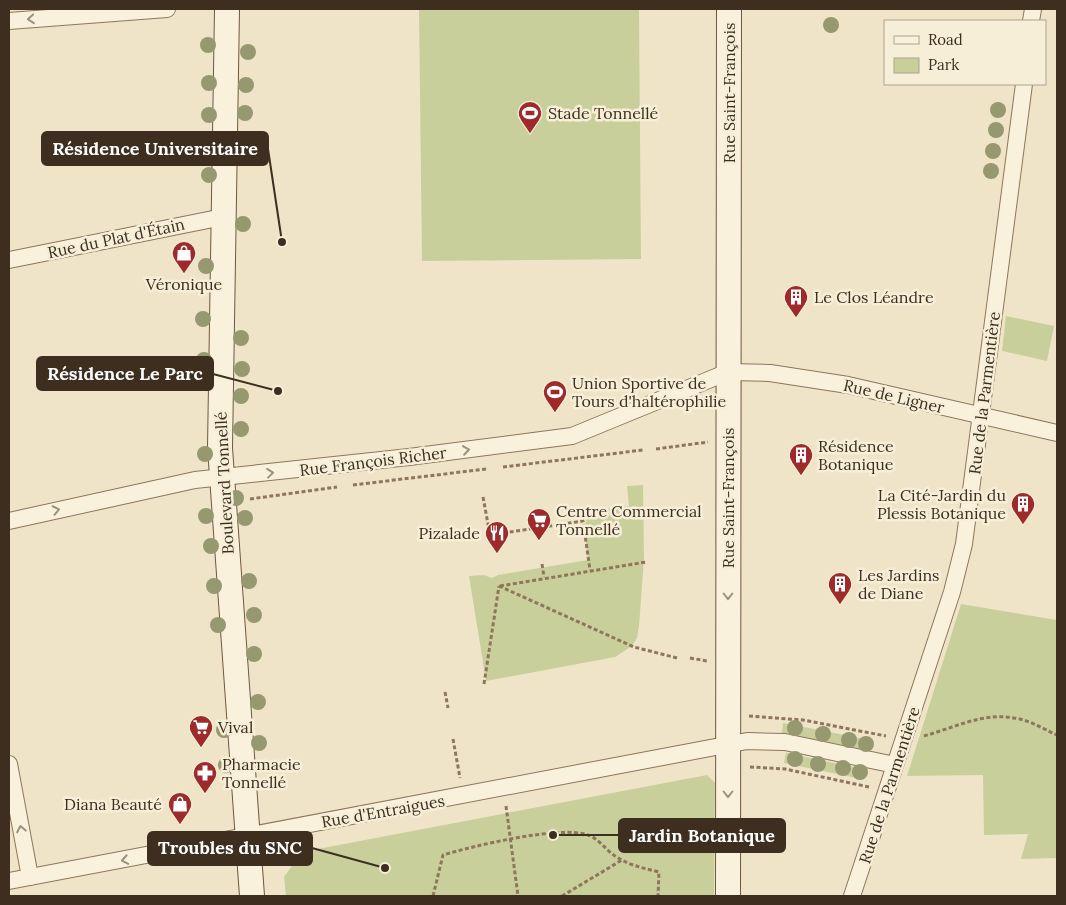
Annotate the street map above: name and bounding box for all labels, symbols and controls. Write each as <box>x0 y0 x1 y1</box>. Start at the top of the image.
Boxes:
one-way arrow <box>27 14 35 25</box>
legend <box>884 20 1046 85</box>
street label: Rue Saint-François <box>719 23 739 163</box>
text: Road <box>928 30 963 49</box>
text: Park <box>928 55 959 74</box>
sports icon: Stade Tonnellé <box>517 100 543 134</box>
place label: Stade Tonnellé <box>548 103 659 123</box>
callout: Résidence Universitaire <box>42 132 268 165</box>
text: Résidence Universitaire <box>52 137 258 160</box>
street label: Rue du Plat d'Étain <box>46 214 187 262</box>
shop icon: Véronique <box>171 240 197 274</box>
place label: Véronique <box>145 274 222 294</box>
building icon: Le Clos Léandre <box>783 284 809 318</box>
place label: Le Clos Léandre <box>814 287 934 307</box>
street label: Rue de la Parmentière <box>964 310 1004 476</box>
callout: Résidence Le Parc <box>37 357 213 390</box>
text: Résidence Le Parc <box>47 362 204 385</box>
place label: Union Sportive de Tours d'haltérophilie <box>572 373 727 411</box>
street label: Rue de Ligner <box>842 375 946 417</box>
sports icon: Union Sportive de Tours d'haltérophilie <box>542 379 568 413</box>
street label: Boulevard Tonnellé <box>210 411 238 555</box>
street label: Rue Saint-François <box>718 428 738 568</box>
place label: Résidence Botanique <box>818 436 894 474</box>
street label: Rue François Richer <box>298 442 448 480</box>
building icon: Résidence Botanique <box>788 442 814 476</box>
one-way arrow <box>462 445 470 456</box>
one-way arrow <box>266 468 274 479</box>
place label: La Cité-Jardin du Plessis Botanique <box>877 485 1006 523</box>
building icon: La Cité-Jardin du Plessis Botanique <box>1010 491 1036 525</box>
place label: Centre Commercial Tonnellé <box>556 501 702 539</box>
one-way arrow <box>52 506 61 516</box>
supermarket icon: Centre Commercial Tonnellé <box>526 507 552 541</box>
restaurant icon: Pizalade <box>484 520 510 554</box>
place label: Pizalade <box>419 523 480 543</box>
place label: Les Jardins de Diane <box>858 565 940 603</box>
building icon: Les Jardins de Diane <box>827 571 853 605</box>
one-way arrow <box>722 592 733 600</box>
street label: Rue de la Parmentière <box>854 704 924 866</box>
supermarket icon: Vival <box>188 714 214 748</box>
place label: Vival <box>217 717 253 737</box>
place label: Pharmacie Tonnellé <box>222 754 301 792</box>
pharmacy icon: Pharmacie Tonnellé <box>192 760 218 794</box>
street label: Rue d'Entraigues <box>320 790 446 832</box>
shop icon: Diana Beauté <box>167 791 193 825</box>
one-way arrow <box>723 791 733 799</box>
place label: Diana Beauté <box>64 794 162 814</box>
callout: Jardin Botanique <box>619 819 785 852</box>
one-way arrow <box>17 824 27 833</box>
text: Jardin Botanique <box>629 824 775 847</box>
callout: Troubles du SNC <box>148 832 312 865</box>
text: Troubles du SNC <box>158 836 303 859</box>
one-way arrow <box>120 854 129 864</box>

